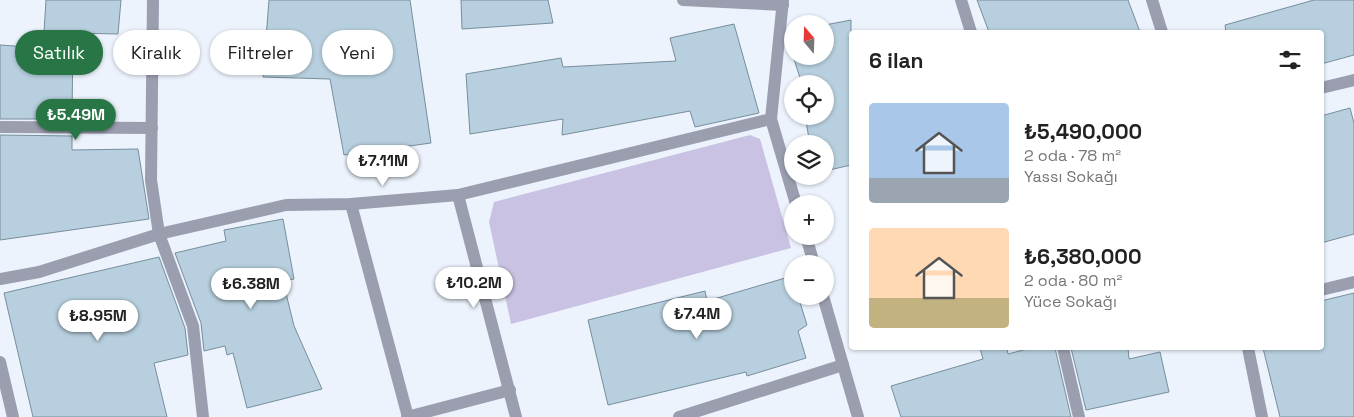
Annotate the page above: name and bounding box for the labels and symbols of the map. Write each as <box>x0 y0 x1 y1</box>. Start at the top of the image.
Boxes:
north arrow <box>784 15 834 65</box>
pin: ₺5.49M <box>35 98 117 141</box>
pin: ₺7.11M <box>342 144 424 187</box>
pin: ₺10.2M <box>433 266 515 309</box>
pin: ₺6.38M <box>210 268 292 310</box>
pin: ₺7.4M <box>662 298 732 340</box>
pin: ₺8.95M <box>57 300 139 342</box>

